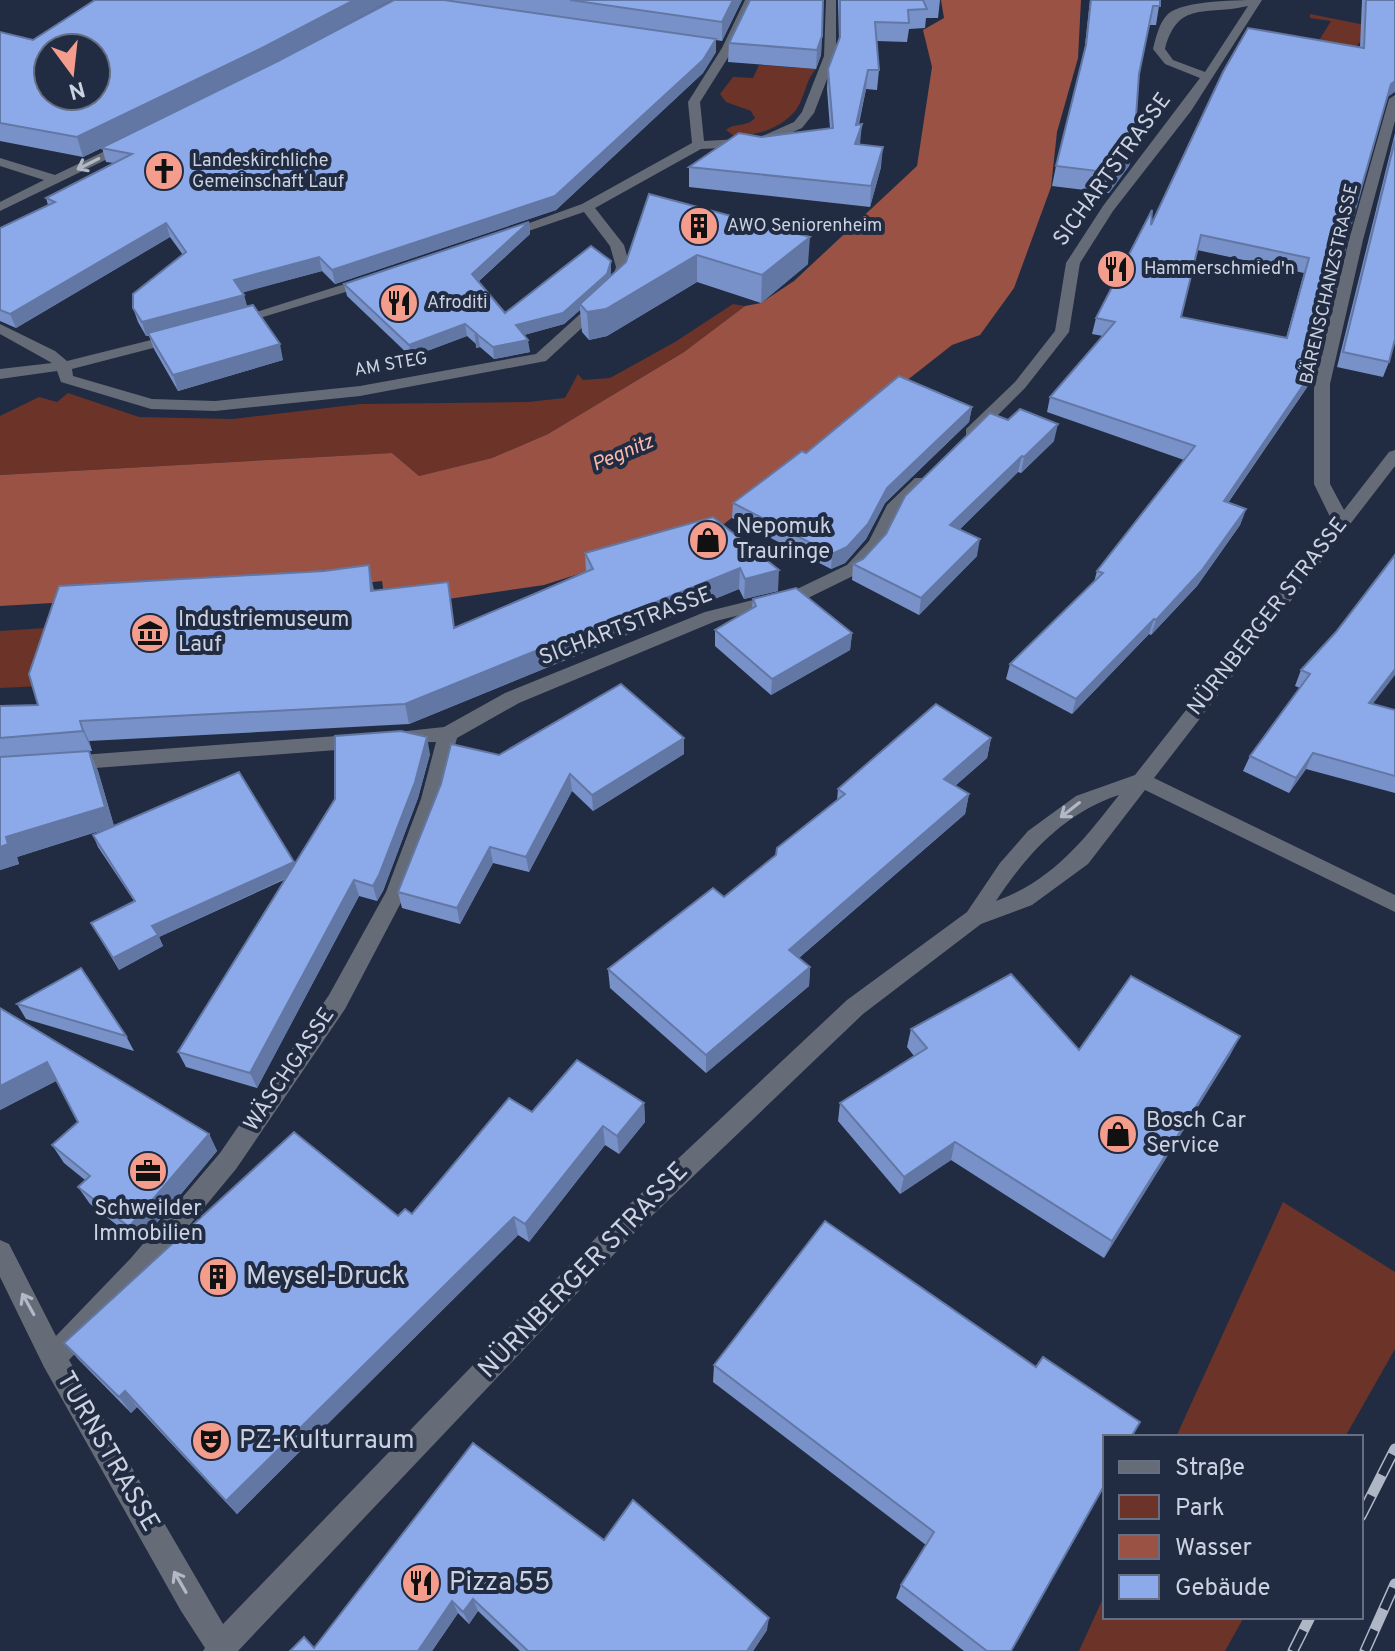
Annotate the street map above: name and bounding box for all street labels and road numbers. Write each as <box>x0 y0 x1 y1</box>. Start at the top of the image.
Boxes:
street label: SICHARTSTRASSE <box>1048 88 1178 252</box>
street label: BÄRENSCHANZSTRASSE <box>1294 181 1364 387</box>
street label: AM STEG <box>353 347 429 383</box>
street label: NÜRNBERGER STRASSE <box>1181 511 1354 722</box>
street label: SICHARTSTRASSE <box>536 582 716 672</box>
street label: WÄSCHGASSE <box>237 1002 341 1137</box>
street label: NÜRNBERGER STRASSE <box>471 1155 696 1386</box>
street label: TURNSTRASSE <box>48 1366 166 1538</box>

